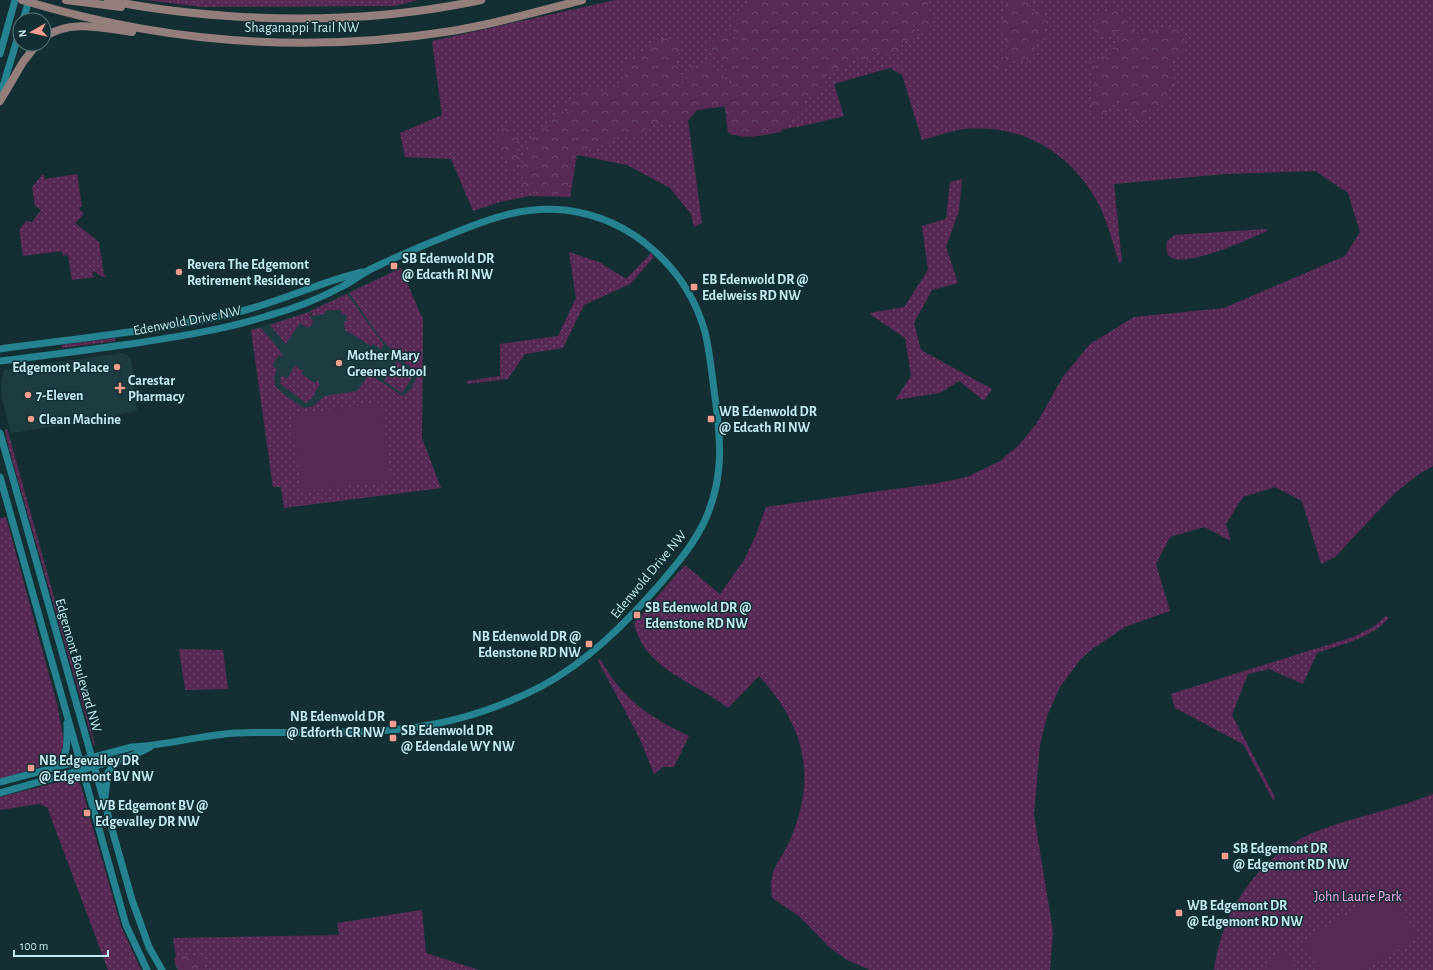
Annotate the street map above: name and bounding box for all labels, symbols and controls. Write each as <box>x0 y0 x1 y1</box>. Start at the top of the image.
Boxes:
north arrow <box>12 12 52 52</box>
street label: Shaganappi Trail NW <box>245 21 360 35</box>
text: N <box>17 29 29 38</box>
place label: SB Edenwold DR @ Edcath RI NW <box>402 252 494 282</box>
place label: Revera The Edgemont Retirement Residence <box>187 258 311 288</box>
marker: SB Edenwold DR @ Edcath RI NW <box>389 261 399 271</box>
marker: Revera The Edgemont Retirement Residence <box>174 267 184 277</box>
place label: EB Edenwold DR @ Edelweiss RD NW <box>702 273 809 303</box>
marker: EB Edenwold DR @ Edelweiss RD NW <box>689 282 699 292</box>
street label: Edenwold Drive NW <box>132 304 243 338</box>
place label: Mother Mary Greene School <box>347 349 426 379</box>
marker: Mother Mary Greene School <box>334 358 344 368</box>
place label: Edgemont Palace <box>12 361 109 375</box>
marker: Edgemont Palace <box>112 362 122 372</box>
place label: Carestar Pharmacy <box>128 374 185 404</box>
marker: Carestar Pharmacy <box>115 383 125 393</box>
place label: 7-Eleven <box>36 389 84 403</box>
marker: 7-Eleven <box>23 390 33 400</box>
place label: WB Edenwold DR @ Edcath RI NW <box>719 405 817 435</box>
place label: Clean Machine <box>39 413 121 427</box>
marker: Clean Machine <box>26 414 36 424</box>
marker: WB Edenwold DR @ Edcath RI NW <box>706 414 716 424</box>
street label: Edenwold Drive NW <box>608 528 690 621</box>
street label: Edgemont Boulevard NW <box>52 597 104 734</box>
place label: SB Edenwold DR @ Edenstone RD NW <box>645 601 751 631</box>
marker: SB Edenwold DR @ Edenstone RD NW <box>632 610 642 620</box>
place label: NB Edenwold DR @ Edenstone RD NW <box>472 630 581 660</box>
marker: NB Edenwold DR @ Edenstone RD NW <box>584 639 594 649</box>
place label: NB Edenwold DR @ Edforth CR NW <box>286 710 385 740</box>
marker: NB Edenwold DR @ Edforth CR NW <box>388 719 398 729</box>
place label: SB Edenwold DR @ Edendale WY NW <box>401 724 515 754</box>
marker: SB Edenwold DR @ Edendale WY NW <box>388 733 398 743</box>
place label: NB Edgevalley DR @ Edgemont BV NW <box>39 754 154 784</box>
marker: NB Edgevalley DR @ Edgemont BV NW <box>26 763 36 773</box>
place label: WB Edgemont BV @ Edgevalley DR NW <box>95 799 208 829</box>
marker: WB Edgemont BV @ Edgevalley DR NW <box>82 808 92 818</box>
place label: SB Edgemont DR @ Edgemont RD NW <box>1233 842 1349 872</box>
marker: SB Edgemont DR @ Edgemont RD NW <box>1220 851 1230 861</box>
park label: John Laurie Park <box>1314 890 1402 904</box>
place label: WB Edgemont DR @ Edgemont RD NW <box>1187 899 1303 929</box>
marker: WB Edgemont DR @ Edgemont RD NW <box>1174 908 1184 918</box>
scale bar <box>14 932 108 958</box>
text: 100 m <box>20 940 48 952</box>

